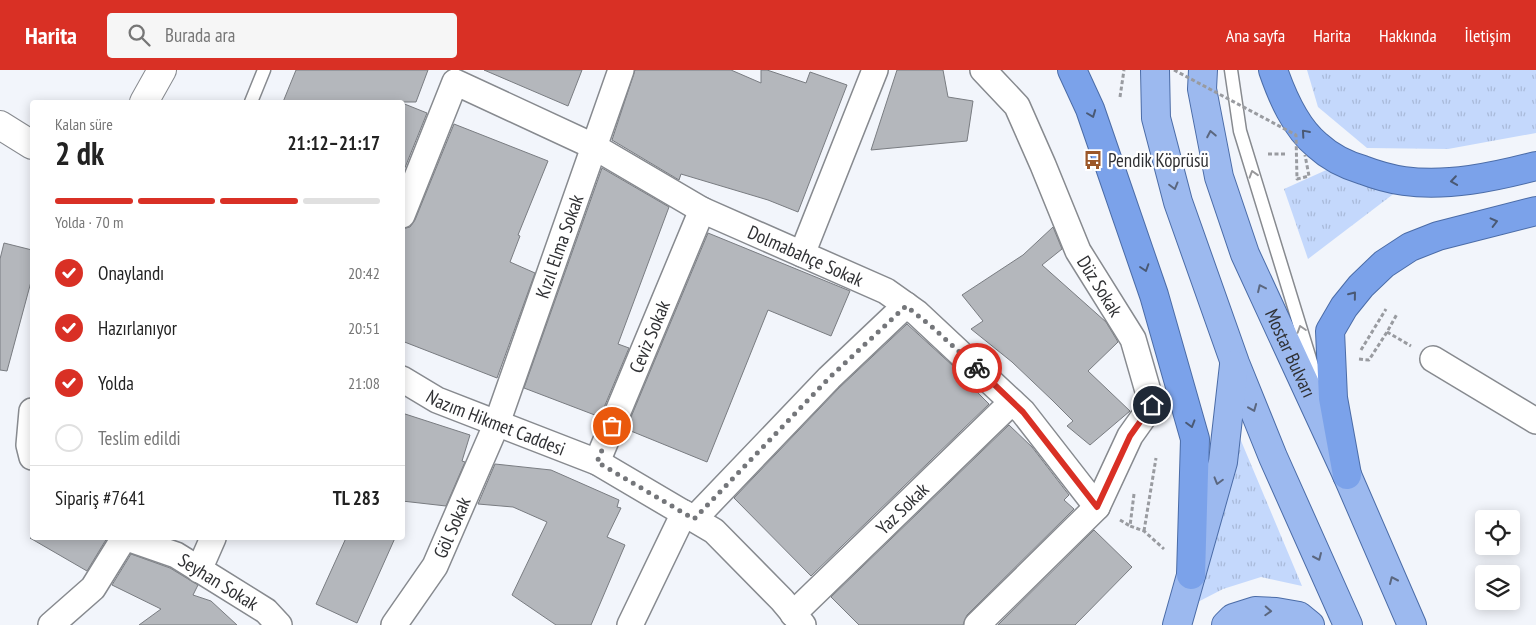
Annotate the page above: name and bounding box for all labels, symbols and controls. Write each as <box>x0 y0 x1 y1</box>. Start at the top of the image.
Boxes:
search box <box>107 13 457 58</box>
text: Harita <box>25 20 77 51</box>
icon: search <box>125 21 153 49</box>
text: Burada ara <box>165 23 235 47</box>
text: Ana sayfa <box>1226 24 1285 47</box>
text: Harita <box>1313 24 1351 47</box>
text: Hakkında <box>1379 24 1437 47</box>
text: İletişim <box>1465 24 1511 47</box>
one-way arrow <box>1086 110 1096 118</box>
text: Kalan süre <box>55 114 113 134</box>
one-way arrow <box>1302 129 1311 138</box>
one-way arrow <box>1206 130 1217 139</box>
text: 21:12–21:17 <box>287 131 380 155</box>
text: 2 dk <box>55 132 104 174</box>
place label: Pendik Köprüsü <box>1108 148 1209 172</box>
bus stop icon: Pendik Köprüsü <box>1082 149 1104 171</box>
one-way arrow <box>1248 170 1258 178</box>
one-way arrow <box>1449 175 1457 186</box>
one-way arrow <box>1169 182 1179 190</box>
street label: Kızıl Elma Sokak <box>530 191 589 301</box>
text: Yolda · 70 m <box>55 212 124 232</box>
one-way arrow <box>1489 217 1498 228</box>
street label: Dolmabahçe Sokak <box>744 220 868 292</box>
street label: Düz Sokak <box>1072 251 1128 321</box>
icon: check <box>55 259 83 287</box>
text: Onaylandı <box>98 261 164 285</box>
text: 20:42 <box>348 263 380 283</box>
one-way arrow <box>1140 263 1150 272</box>
one-way arrow <box>1256 284 1267 293</box>
one-way arrow <box>1348 292 1356 301</box>
street label: Ceviz Sokak <box>624 296 675 376</box>
street label: Mostar Bulvarı <box>1260 305 1321 401</box>
icon: check <box>55 314 83 342</box>
text: Hazırlanıyor <box>98 316 177 340</box>
text: 20:51 <box>348 318 380 338</box>
one-way arrow <box>1296 325 1306 334</box>
courier <box>952 343 1002 393</box>
icon: bike <box>963 354 991 382</box>
icon: check <box>55 369 83 397</box>
text: Yolda <box>98 371 134 395</box>
text: 21:08 <box>348 373 380 393</box>
street label: Nazım Hikmet Caddesi <box>422 384 569 461</box>
pin <box>1131 384 1173 426</box>
icon: home <box>1138 391 1166 419</box>
one-way arrow <box>1247 404 1257 412</box>
pin <box>591 405 633 447</box>
icon: bag <box>598 412 626 440</box>
one-way arrow <box>1185 419 1196 428</box>
text: Teslim edildi <box>98 426 181 450</box>
one-way arrow <box>1213 476 1224 485</box>
street label: Yaz Sokak <box>871 477 934 539</box>
text: Sipariş #7641 <box>55 486 146 510</box>
text: TL 283 <box>333 486 380 510</box>
street label: Göl Sokak <box>428 492 476 562</box>
map controls <box>1475 510 1520 610</box>
button: locate <box>1475 510 1520 555</box>
street label: Seyhan Sokak <box>174 548 264 616</box>
one-way arrow <box>1312 552 1322 561</box>
button: layers <box>1475 565 1520 610</box>
one-way arrow <box>1388 576 1399 585</box>
one-way arrow <box>1264 606 1272 617</box>

